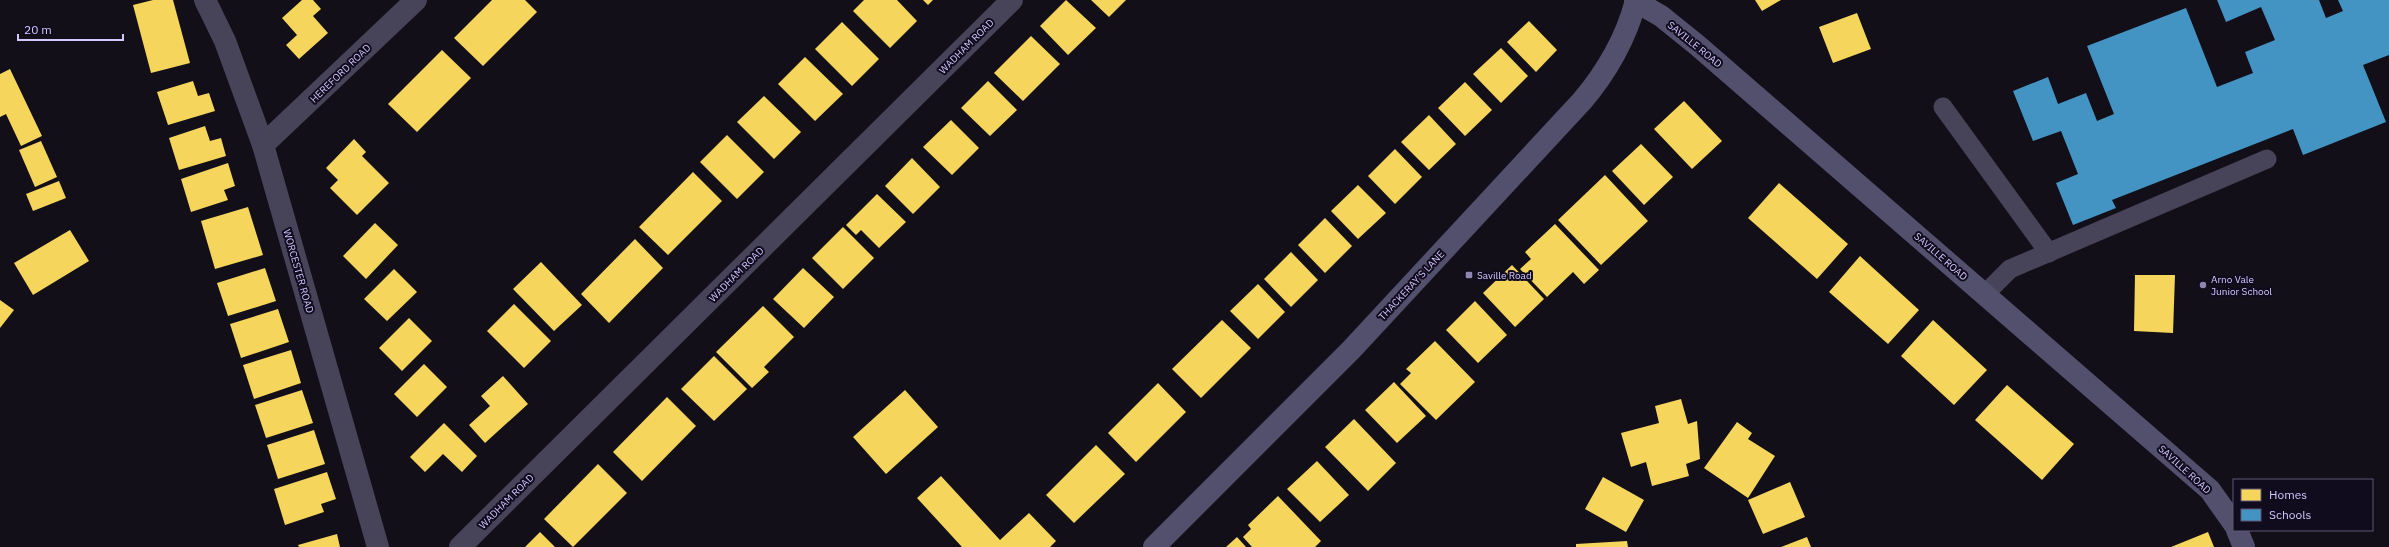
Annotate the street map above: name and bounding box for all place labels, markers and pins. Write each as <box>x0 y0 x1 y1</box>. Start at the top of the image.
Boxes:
place label: Saville Road <box>1477 269 1532 282</box>
marker: Saville Road <box>1464 270 1474 280</box>
place label: Arno Vale Junior School <box>2211 273 2272 298</box>
marker: Arno Vale Junior School <box>2198 280 2208 290</box>

